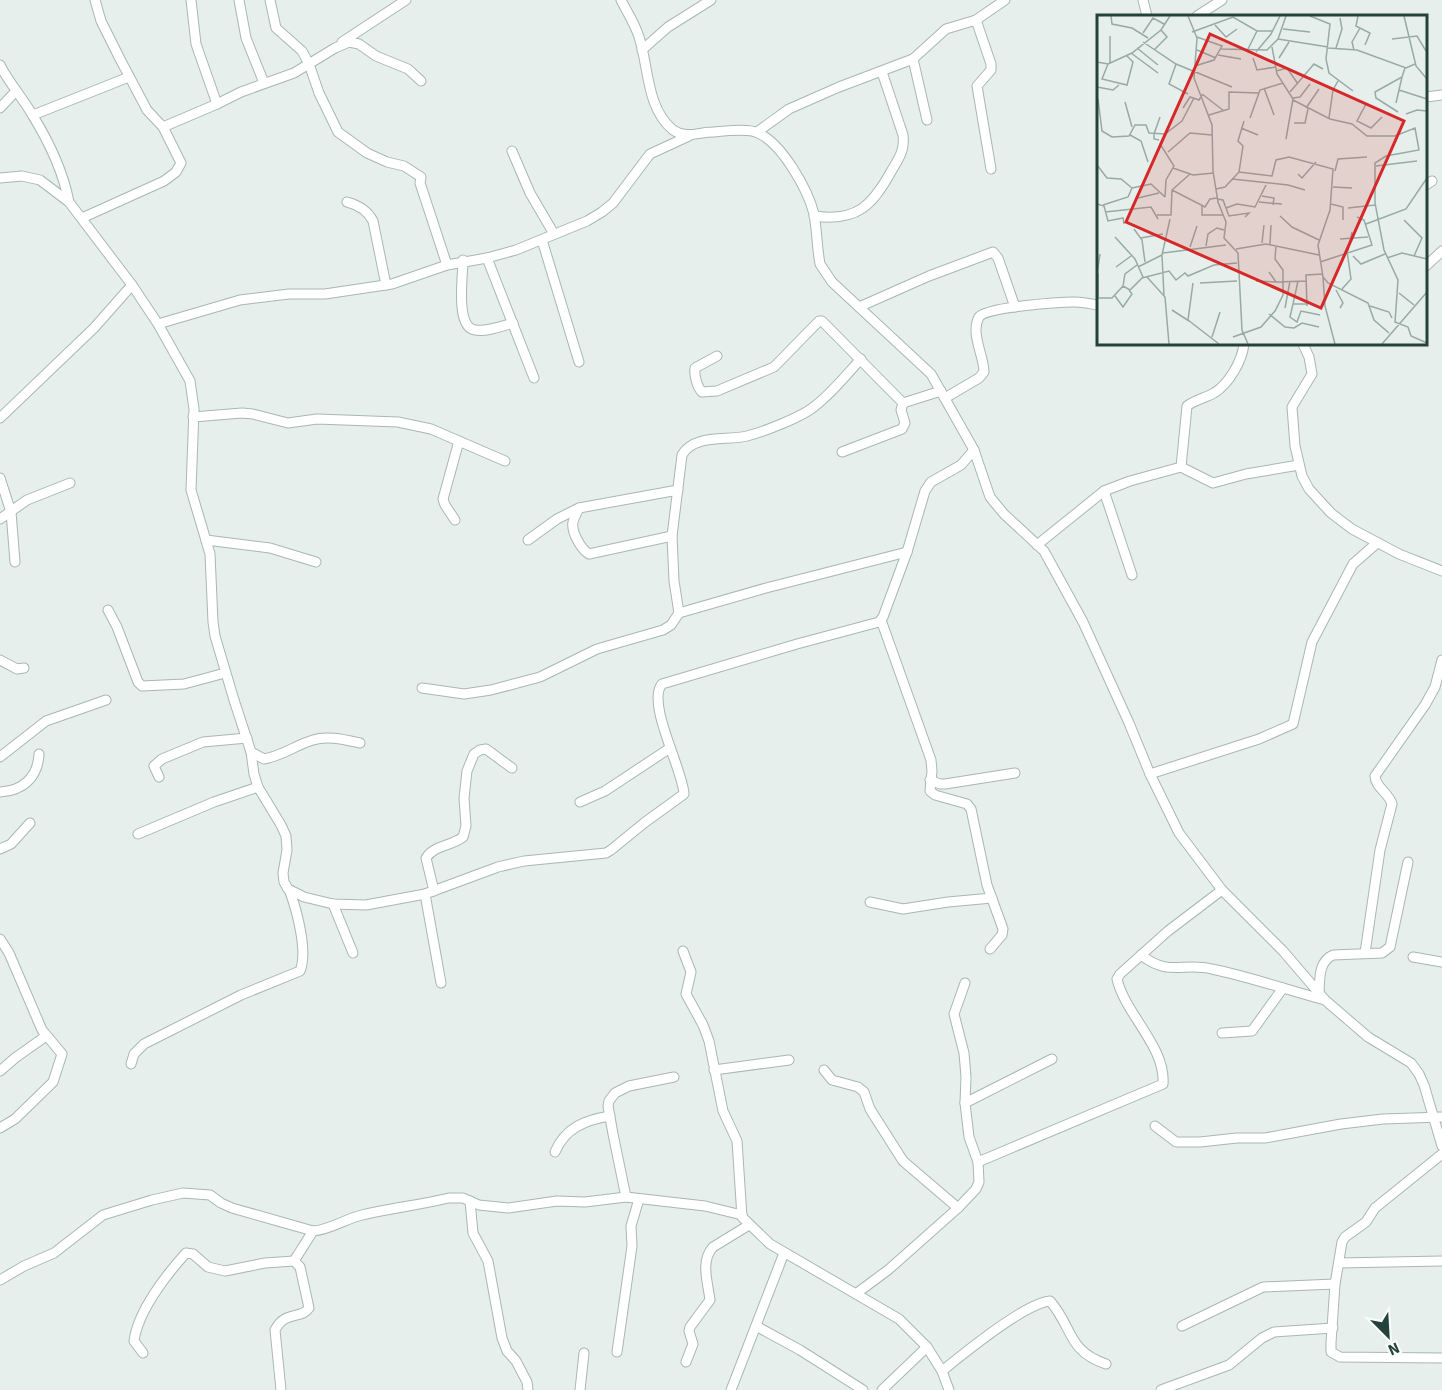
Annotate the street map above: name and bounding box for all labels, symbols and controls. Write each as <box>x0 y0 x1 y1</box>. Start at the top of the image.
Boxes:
inset map <box>1097 15 1427 345</box>
north arrow <box>1358 1306 1418 1366</box>
text: N <box>1384 1337 1403 1361</box>

